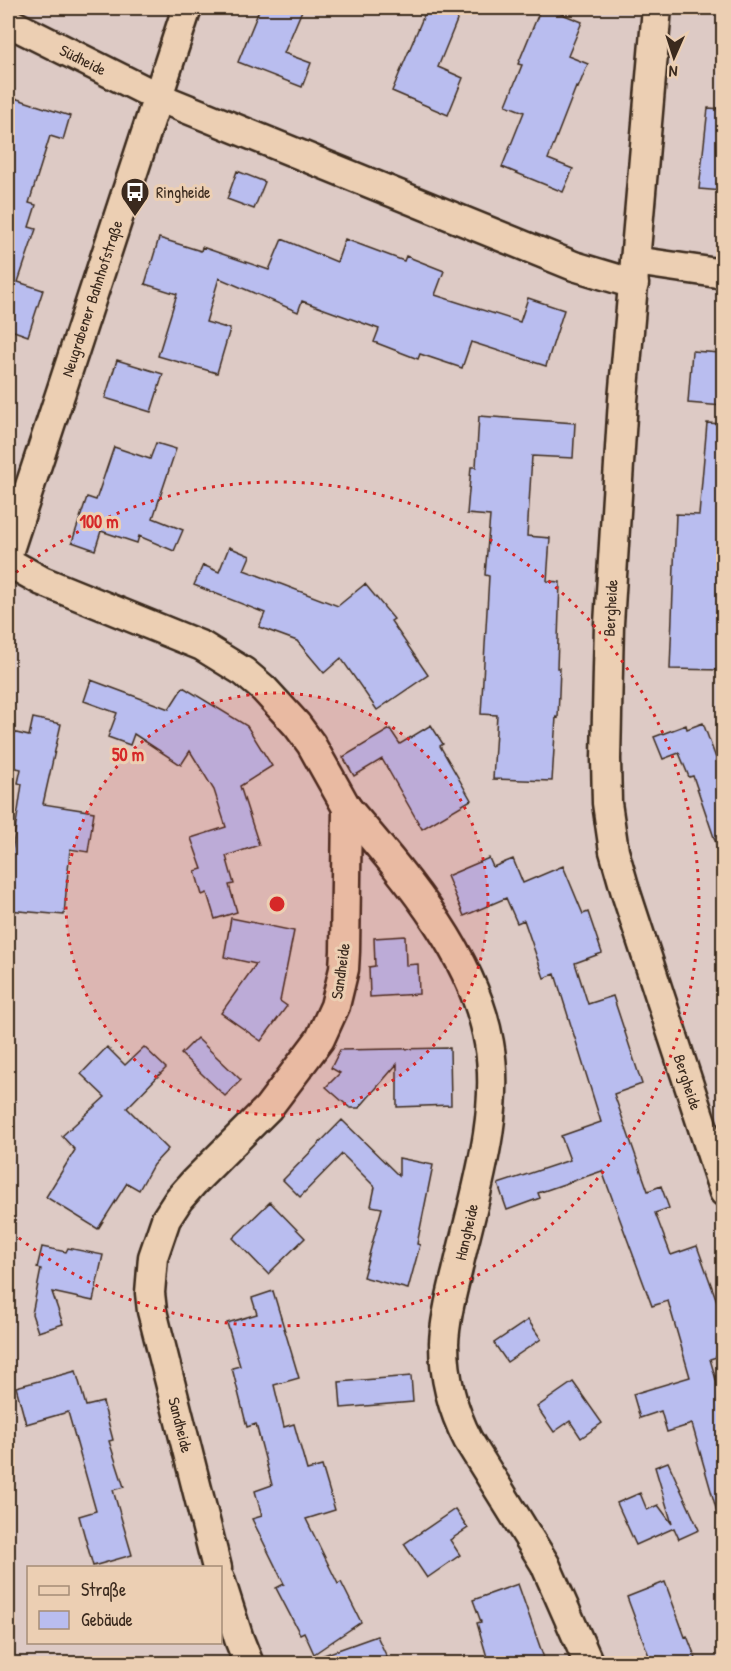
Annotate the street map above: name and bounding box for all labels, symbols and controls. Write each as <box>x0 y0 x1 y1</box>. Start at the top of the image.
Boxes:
north arrow <box>644 27 704 87</box>
street label: Südheide <box>56 39 111 81</box>
text: N <box>668 61 678 83</box>
bus stop icon: Ringheide <box>119 176 151 218</box>
place label: Ringheide <box>156 181 211 203</box>
street label: Neugrabener Bahnhofstraße <box>56 217 128 380</box>
text: 100 m <box>79 509 119 534</box>
street label: Bergheide <box>598 578 623 637</box>
text: 50 m <box>112 742 144 767</box>
centre of rings <box>267 894 287 914</box>
street label: Sandheide <box>325 941 355 1000</box>
street label: Bergheide <box>669 1051 707 1113</box>
street label: Hangheide <box>449 1201 483 1262</box>
street label: Sandheide <box>163 1395 199 1456</box>
legend <box>27 1566 222 1644</box>
text: Straße <box>81 1577 126 1602</box>
text: Gebäude <box>81 1607 133 1632</box>

